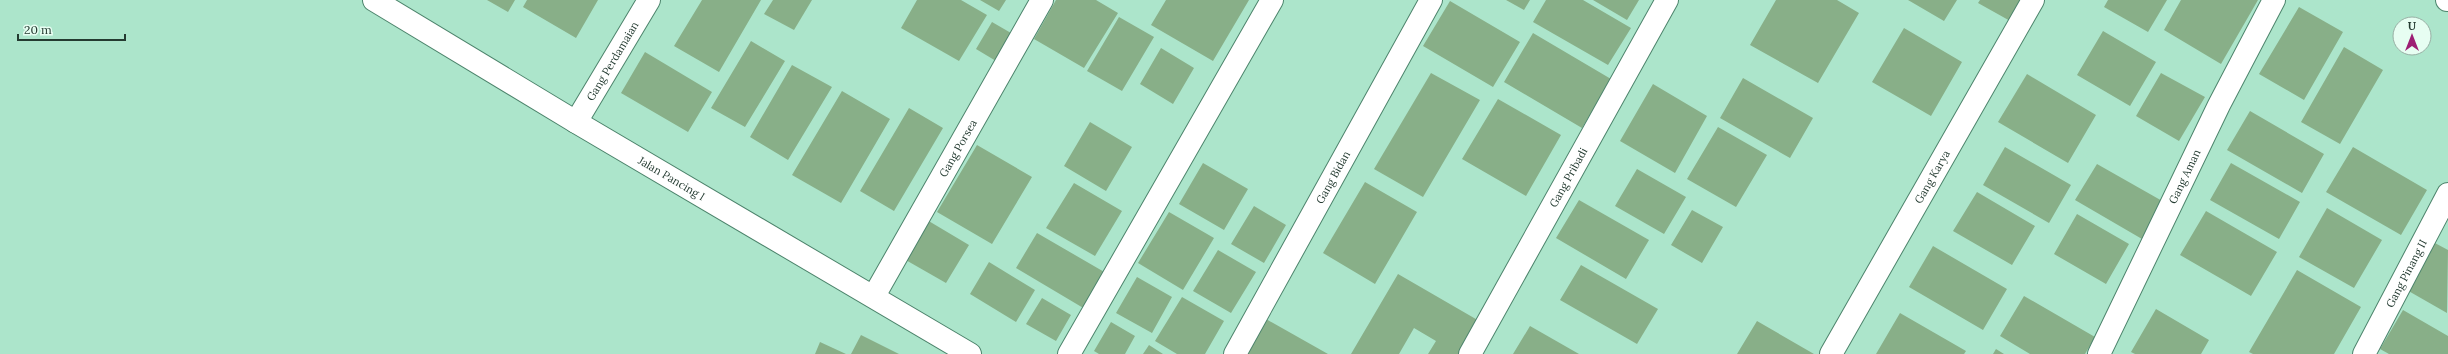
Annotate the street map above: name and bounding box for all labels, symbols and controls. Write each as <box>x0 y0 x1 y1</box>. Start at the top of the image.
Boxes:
scale bar <box>18 16 125 42</box>
north arrow <box>2392 16 2432 56</box>
street label: Gang Perdamaian <box>583 18 642 103</box>
text: U <box>2408 19 2417 33</box>
text: 20 m <box>24 22 52 37</box>
street label: Gang Porsea <box>936 116 980 180</box>
street label: Gang Pribadi <box>1546 145 1590 210</box>
street label: Gang Karya <box>1911 147 1953 206</box>
street label: Gang Aman <box>2165 147 2204 206</box>
street label: Gang Bidan <box>1313 148 1353 206</box>
street label: Jalan Pancing I <box>635 153 708 204</box>
street label: Gang Pinang II <box>2383 237 2430 310</box>

